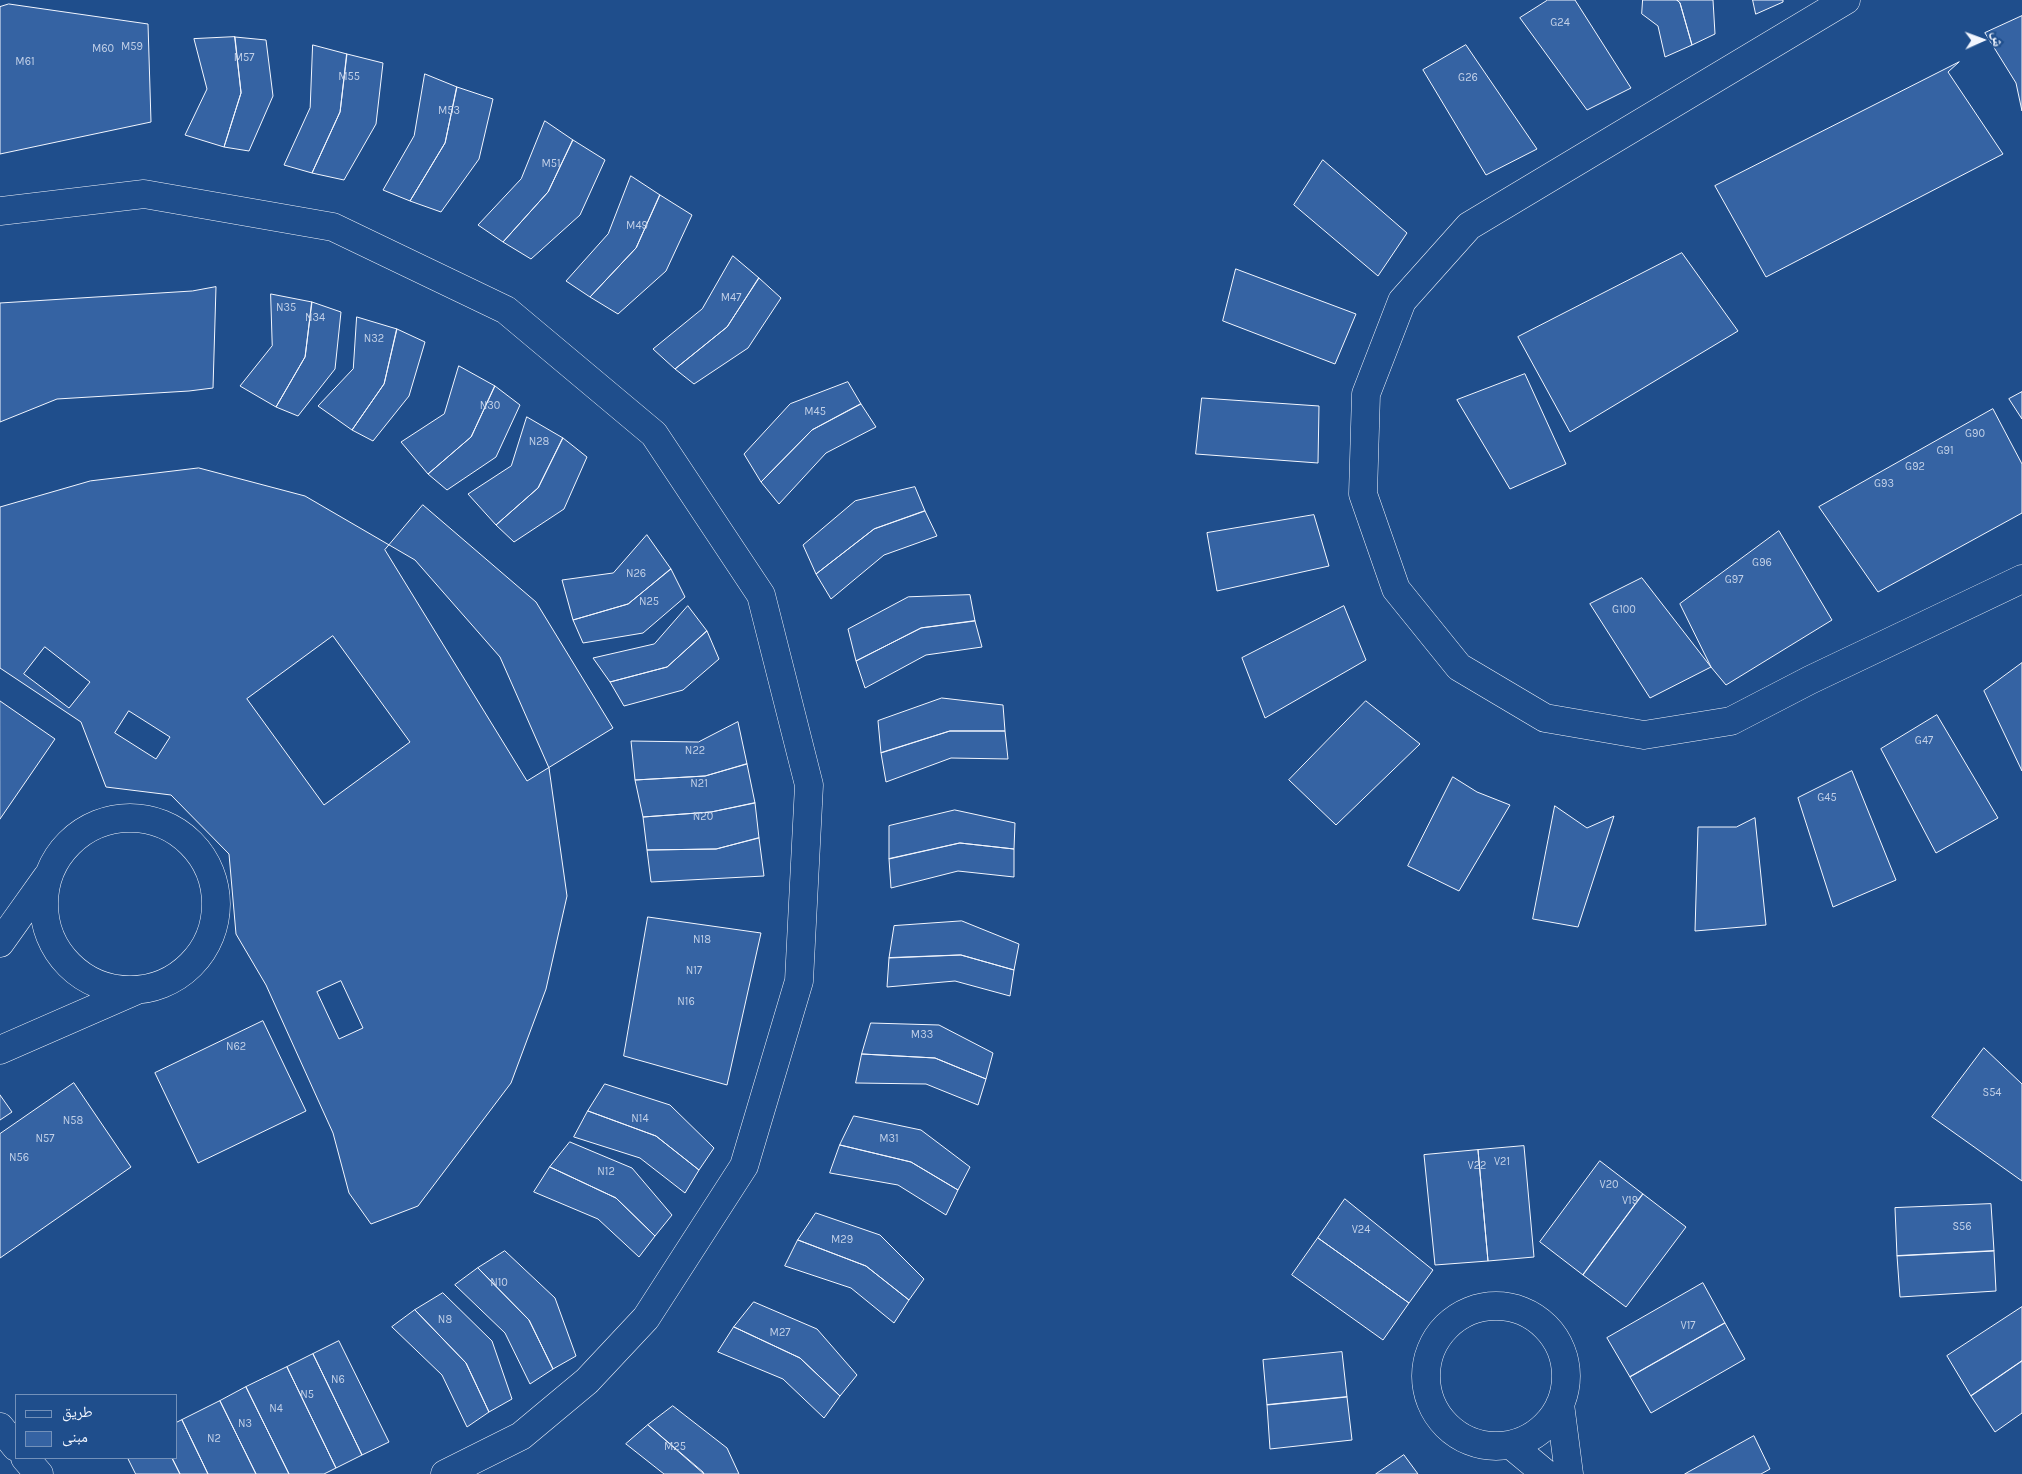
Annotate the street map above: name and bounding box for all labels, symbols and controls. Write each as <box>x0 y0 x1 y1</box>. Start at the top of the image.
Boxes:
north arrow <box>1957 15 2007 65</box>
house number: G24 <box>1550 16 1570 30</box>
text: ش <box>1989 32 2006 47</box>
house number: M59 <box>121 40 143 54</box>
house number: M60 <box>92 42 114 56</box>
house number: M57 <box>234 51 254 65</box>
house number: M61 <box>15 55 35 69</box>
house number: M55 <box>338 70 360 84</box>
house number: G26 <box>1458 71 1478 85</box>
house number: M53 <box>438 104 460 118</box>
house number: M51 <box>541 157 561 171</box>
house number: M49 <box>626 219 648 233</box>
house number: M47 <box>721 291 741 305</box>
house number: N35 <box>276 301 296 315</box>
house number: N34 <box>305 311 325 325</box>
house number: N32 <box>364 332 384 346</box>
house number: N30 <box>480 399 500 413</box>
house number: M45 <box>804 405 826 419</box>
house number: G90 <box>1965 427 1985 441</box>
house number: N28 <box>529 435 549 449</box>
house number: G91 <box>1936 444 1954 458</box>
house number: G92 <box>1905 460 1925 474</box>
house number: G93 <box>1874 477 1894 491</box>
house number: G96 <box>1752 556 1772 570</box>
house number: N26 <box>626 567 646 581</box>
house number: G97 <box>1725 573 1743 587</box>
house number: N25 <box>639 595 659 609</box>
house number: G100 <box>1612 603 1636 617</box>
house number: G47 <box>1915 734 1933 748</box>
house number: N22 <box>685 744 705 758</box>
house number: N21 <box>690 777 708 791</box>
house number: G45 <box>1817 791 1837 805</box>
house number: N20 <box>693 810 713 824</box>
house number: N18 <box>693 933 711 947</box>
house number: N17 <box>686 964 702 978</box>
house number: N16 <box>677 995 695 1009</box>
house number: M33 <box>911 1028 933 1042</box>
house number: N62 <box>226 1040 246 1054</box>
house number: S54 <box>1982 1086 2002 1100</box>
house number: N14 <box>631 1112 649 1126</box>
house number: N58 <box>63 1114 83 1128</box>
house number: N57 <box>36 1132 54 1146</box>
house number: M31 <box>879 1132 899 1146</box>
house number: N56 <box>9 1151 29 1165</box>
house number: V21 <box>1494 1155 1510 1169</box>
house number: V22 <box>1468 1159 1486 1173</box>
house number: N12 <box>597 1165 615 1179</box>
house number: V20 <box>1599 1178 1619 1192</box>
house number: V19 <box>1622 1194 1638 1208</box>
house number: S56 <box>1952 1220 1972 1234</box>
house number: V24 <box>1352 1223 1370 1237</box>
house number: M29 <box>831 1233 853 1247</box>
house number: N10 <box>490 1276 508 1290</box>
house number: N8 <box>438 1313 452 1327</box>
house number: V17 <box>1681 1319 1695 1333</box>
house number: M27 <box>770 1326 790 1340</box>
house number: N6 <box>331 1373 345 1387</box>
house number: N5 <box>300 1388 314 1402</box>
legend <box>15 1394 178 1459</box>
house number: N4 <box>269 1402 283 1416</box>
text: طريق <box>62 1403 93 1421</box>
house number: N3 <box>238 1417 252 1431</box>
text: مبنى <box>62 1428 88 1446</box>
house number: N2 <box>207 1432 221 1446</box>
house number: M25 <box>664 1440 686 1454</box>

